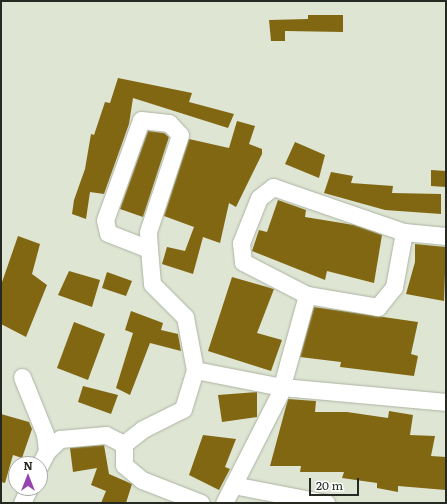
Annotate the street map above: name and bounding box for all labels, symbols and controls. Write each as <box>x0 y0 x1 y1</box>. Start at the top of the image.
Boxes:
north arrow <box>8 456 48 496</box>
text: N <box>23 457 33 473</box>
scale bar <box>311 470 361 496</box>
text: 20 m <box>316 476 343 494</box>

